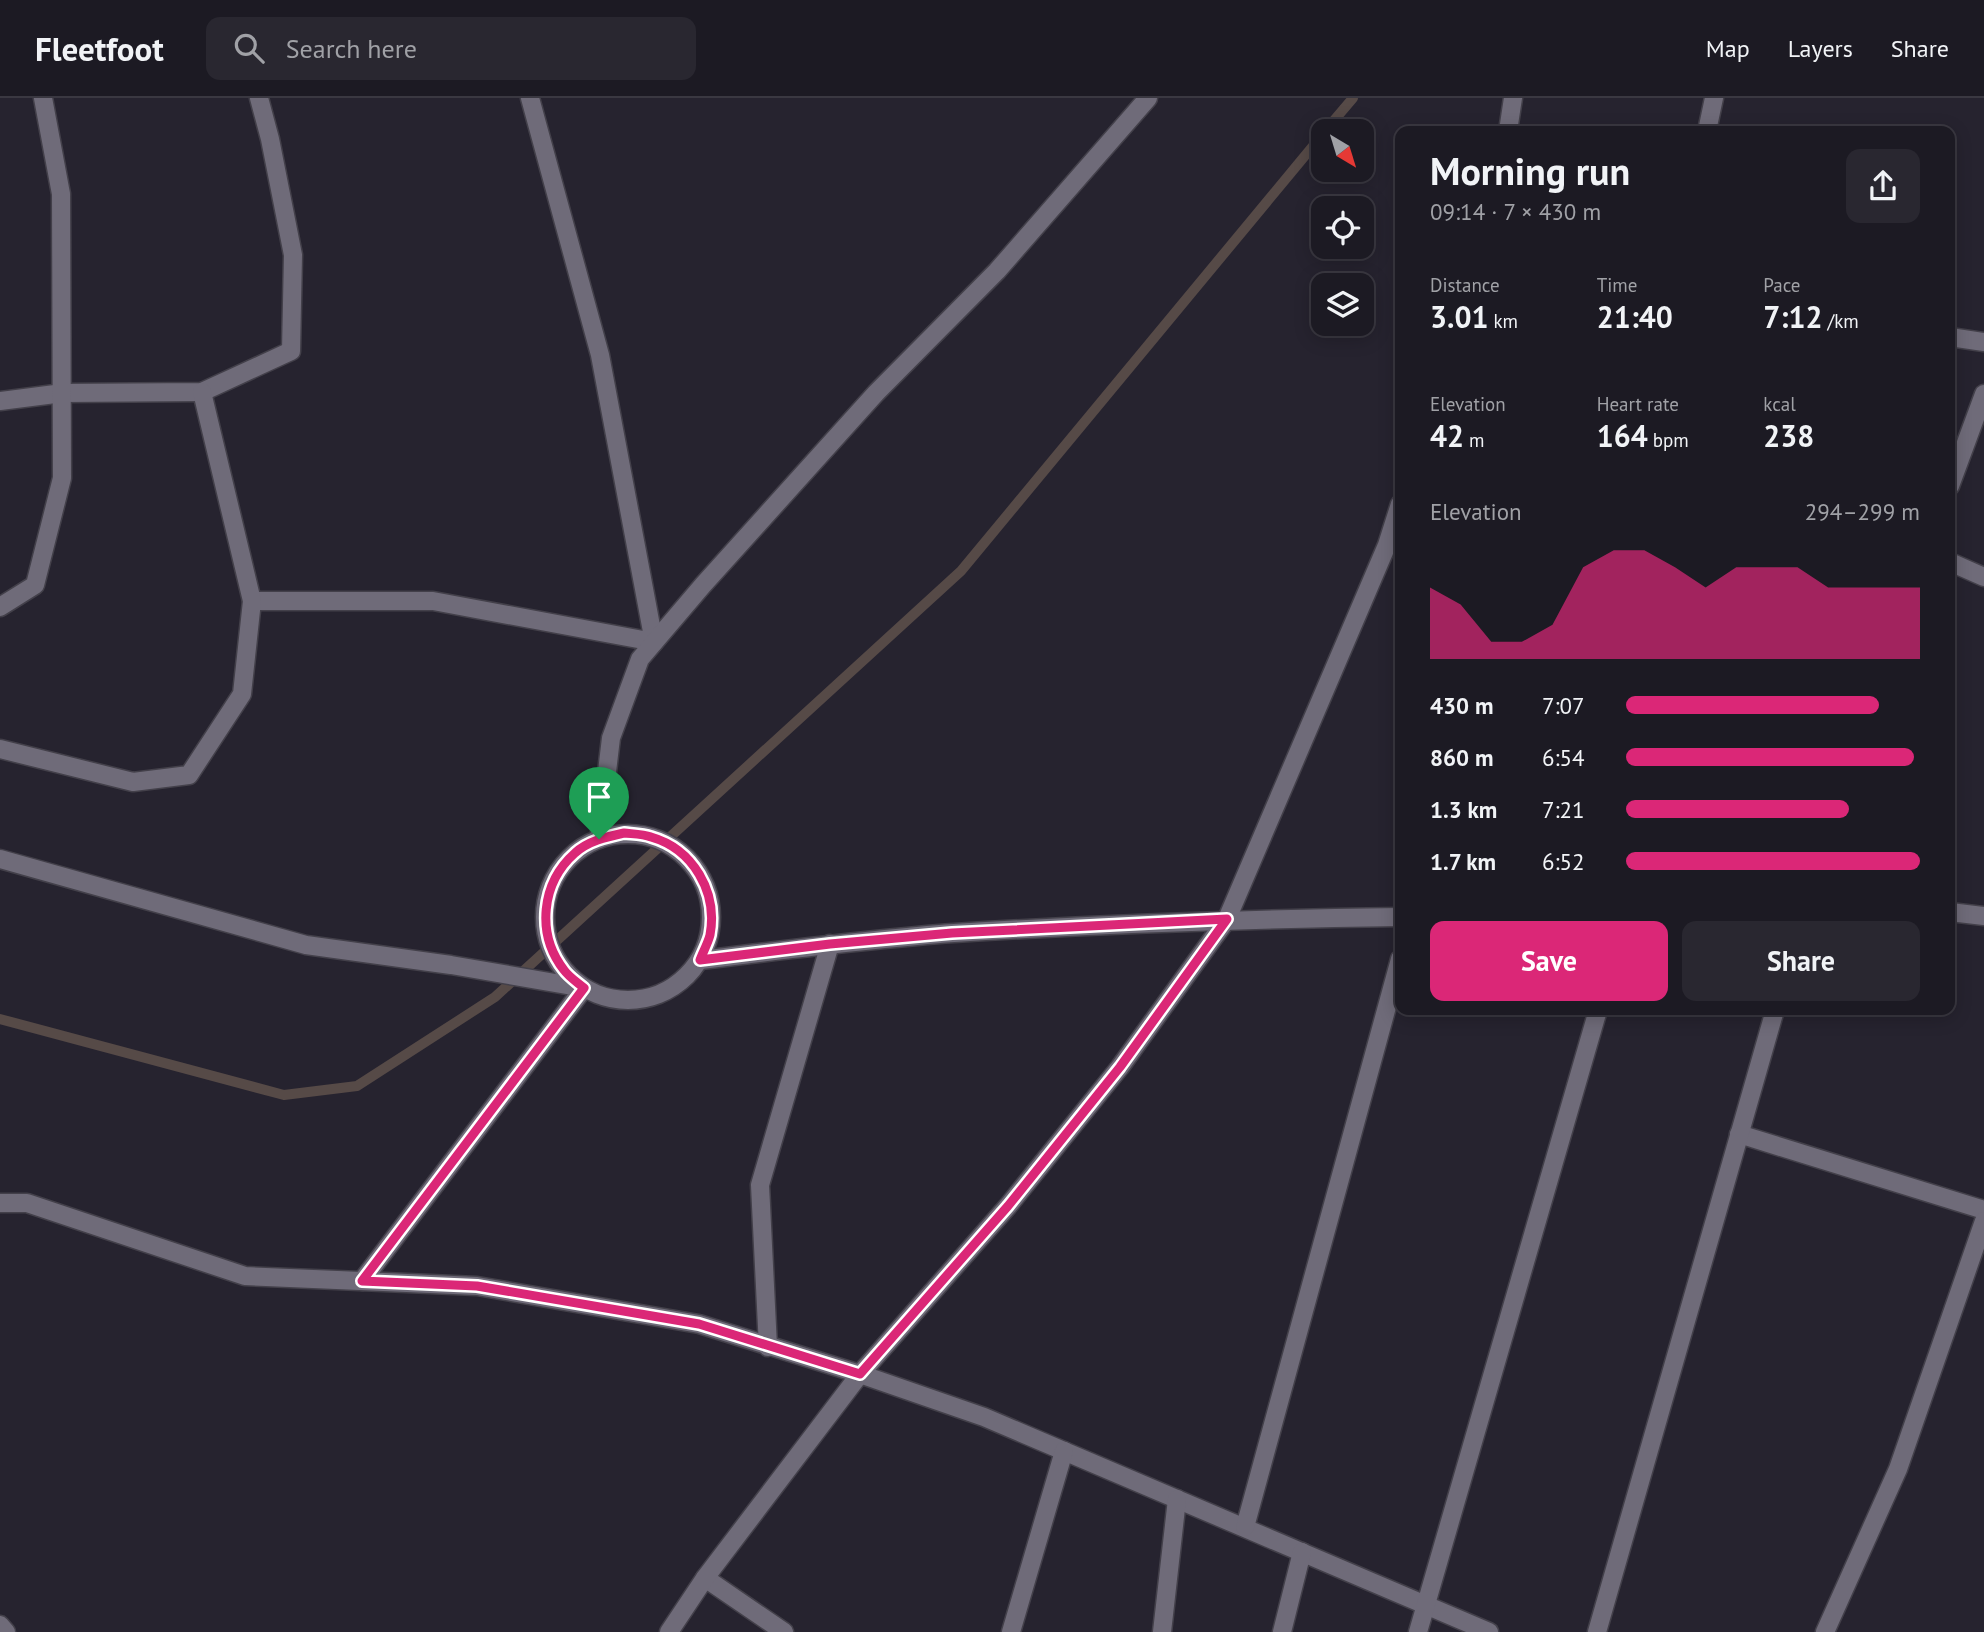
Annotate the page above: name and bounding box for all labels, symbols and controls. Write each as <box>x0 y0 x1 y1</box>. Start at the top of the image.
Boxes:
search box <box>206 17 696 80</box>
text: Fleetfoot <box>35 27 164 70</box>
icon: search <box>230 29 268 67</box>
text: Search here <box>286 32 417 65</box>
text: Map <box>1706 33 1750 64</box>
text: Layers <box>1788 33 1853 64</box>
text: Share <box>1891 33 1949 64</box>
north arrow <box>1311 119 1374 182</box>
map controls <box>1311 119 1374 336</box>
text: Morning run <box>1430 146 1630 195</box>
button: share <box>1846 149 1920 223</box>
button: locate <box>1311 196 1374 259</box>
text: 09:14 · 7 × 430 m <box>1430 197 1601 226</box>
button: layers <box>1311 273 1374 336</box>
text: Distance <box>1430 273 1500 297</box>
text: Time <box>1597 273 1637 297</box>
text: Pace <box>1763 273 1801 297</box>
text: 3.01 <box>1430 297 1488 336</box>
text: 21:40 <box>1597 297 1673 336</box>
text: 7:12 <box>1763 297 1822 336</box>
text: km <box>1488 309 1518 333</box>
text: /km <box>1822 309 1859 333</box>
text: Elevation <box>1430 392 1506 416</box>
text: Heart rate <box>1597 392 1679 416</box>
text: kcal <box>1763 392 1796 416</box>
text: 42 <box>1430 416 1464 455</box>
text: 164 <box>1597 416 1648 455</box>
text: 238 <box>1763 416 1814 455</box>
text: m <box>1464 428 1485 452</box>
text: bpm <box>1648 428 1689 452</box>
text: Elevation <box>1430 497 1522 526</box>
text: 294–299 m <box>1805 497 1920 526</box>
text: 430 m <box>1430 691 1493 720</box>
text: 7:07 <box>1542 691 1585 720</box>
text: 860 m <box>1430 743 1493 772</box>
text: 6:54 <box>1542 743 1585 772</box>
pin <box>569 767 629 839</box>
icon: arrive <box>580 778 618 816</box>
text: 1.3 km <box>1430 795 1497 824</box>
text: 7:21 <box>1542 795 1585 824</box>
text: 1.7 km <box>1430 847 1496 876</box>
text: 6:52 <box>1542 847 1585 876</box>
button: Save <box>1430 921 1668 1001</box>
button: Share <box>1682 921 1920 1001</box>

